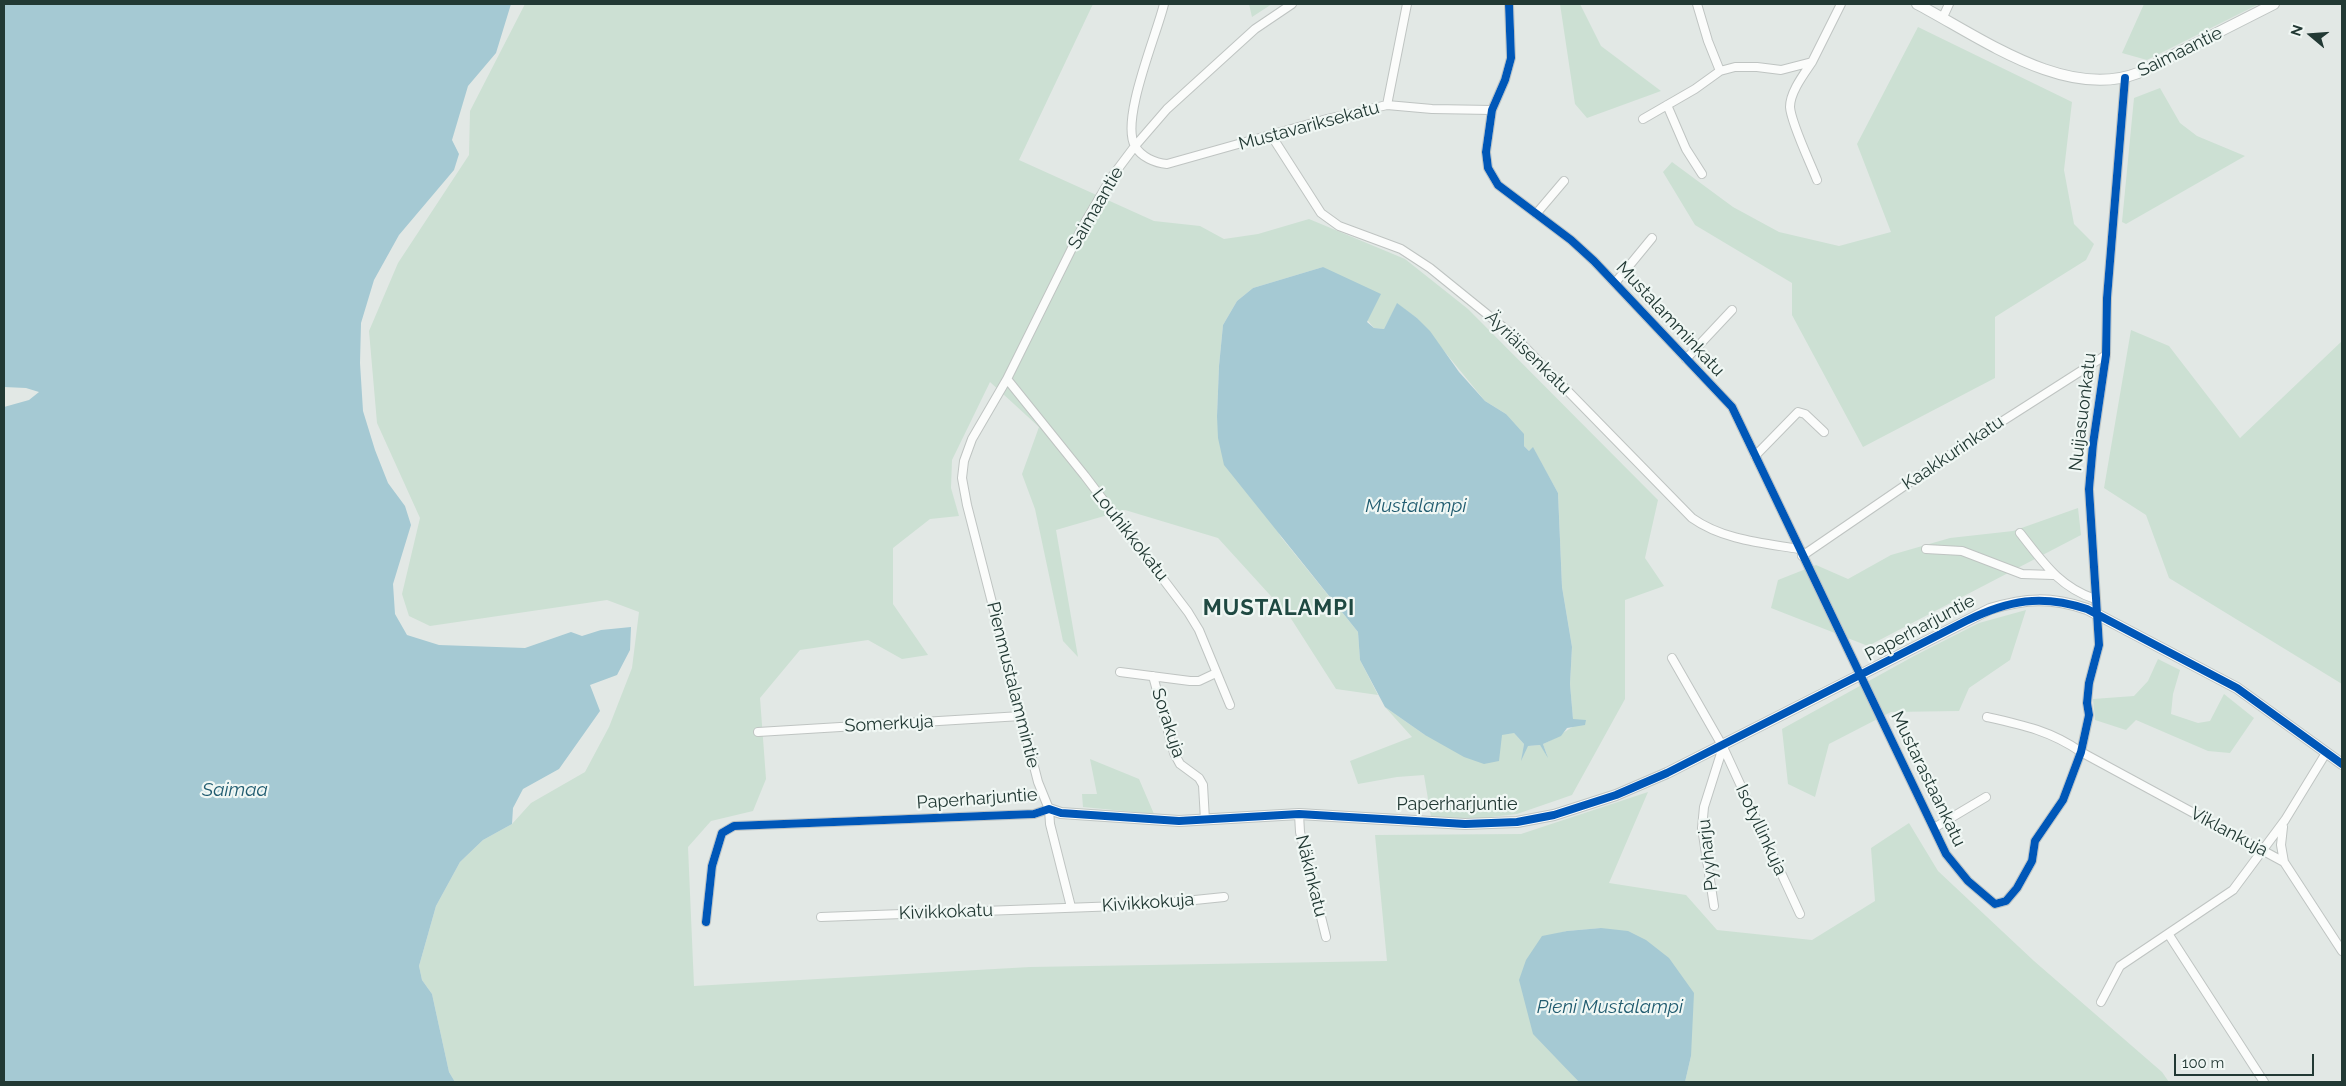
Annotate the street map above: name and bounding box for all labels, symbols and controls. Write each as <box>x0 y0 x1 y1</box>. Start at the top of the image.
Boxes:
north arrow <box>2286 10 2336 60</box>
street label: Saimaantie <box>2134 22 2226 82</box>
text: N <box>2287 23 2306 38</box>
street label: Mustavariksekatu <box>1236 97 1382 155</box>
street label: Saimaantie <box>1064 163 1128 253</box>
street label: Mustalamminkatu <box>1611 257 1729 381</box>
street label: Äyriäisenkatu <box>1481 307 1575 399</box>
street label: Nuijasuonkatu <box>2065 352 2101 472</box>
street label: Kaakkurinkatu <box>1898 411 2008 495</box>
street label: Louhikkokatu <box>1087 484 1173 586</box>
water label: Mustalampi <box>1365 495 1467 517</box>
street label: Paperharjuntie <box>1861 590 1979 666</box>
district label: MUSTALAMPI <box>1201 595 1357 621</box>
street label: Pienmustalammintie <box>982 600 1044 770</box>
street label: Sorakuja <box>1147 686 1189 760</box>
street label: Mustarastaankatu <box>1886 708 1970 850</box>
street label: Somerkuja <box>844 711 934 737</box>
water label: Saimaa <box>202 779 268 801</box>
street label: Isotyllinkuja <box>1731 781 1791 879</box>
street label: Paperharjuntie <box>916 784 1038 814</box>
street label: Paperharjuntie <box>1396 794 1518 816</box>
street label: Viklankuja <box>2186 803 2272 861</box>
street label: Pyyharju <box>1693 818 1723 892</box>
street label: Näkinkatu <box>1290 833 1332 919</box>
street label: Kivikkokuja <box>1101 889 1195 917</box>
street label: Kivikkokatu <box>899 900 993 924</box>
water label: Pieni Mustalampi <box>1537 996 1683 1018</box>
scale bar <box>2176 1044 2316 1076</box>
text: 100 m <box>2182 1054 2224 1072</box>

